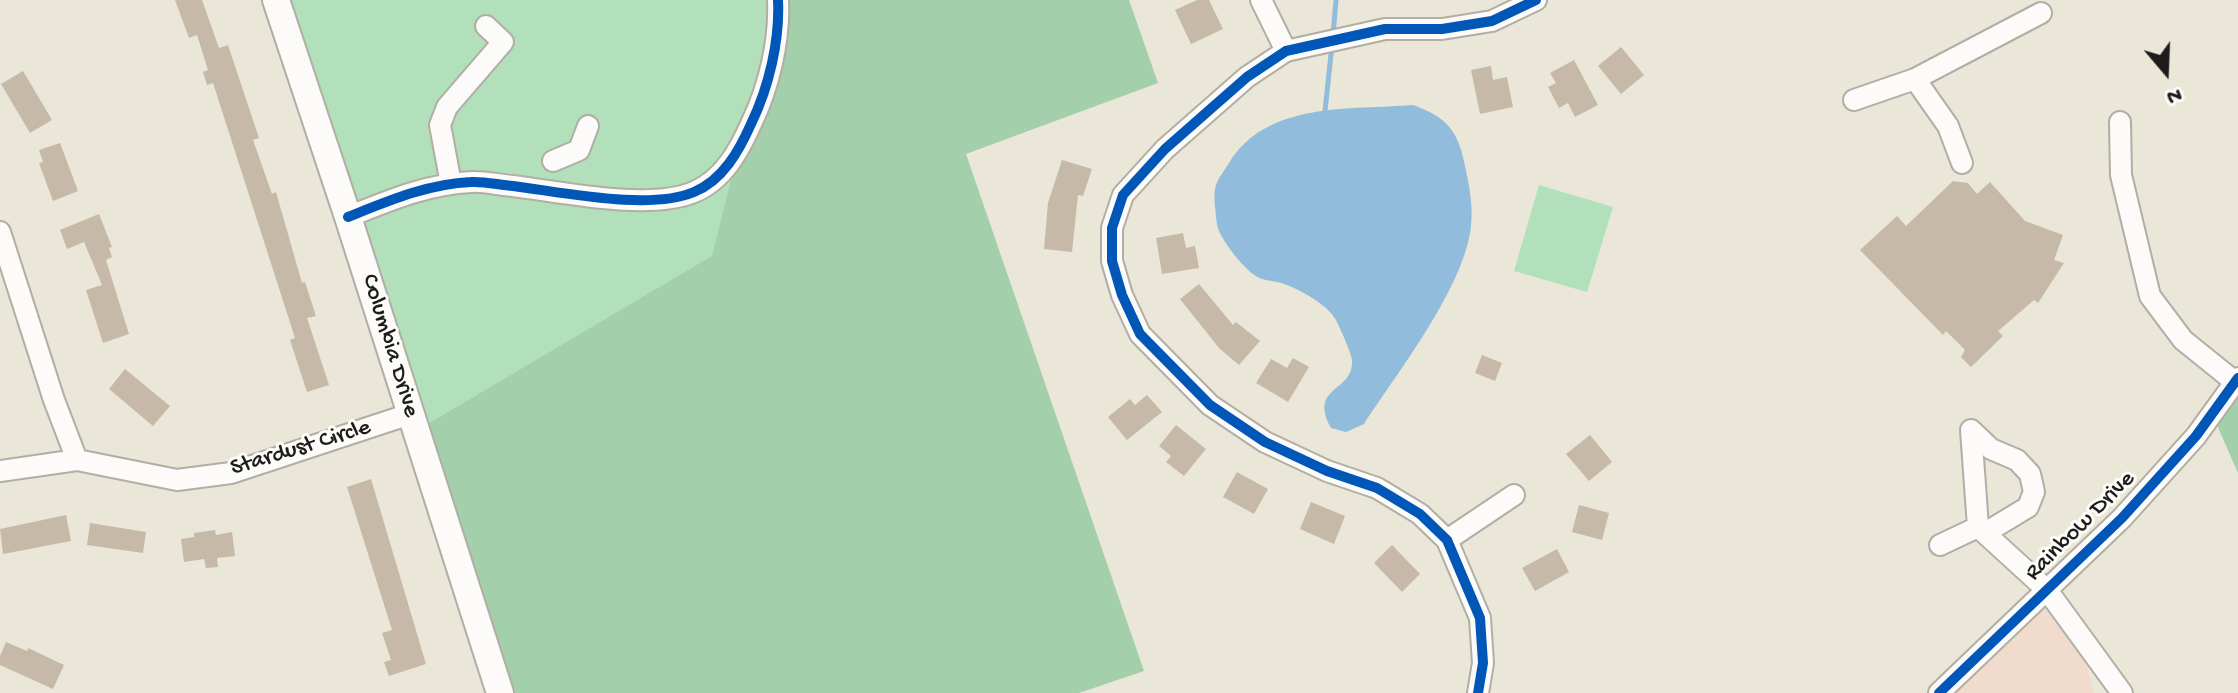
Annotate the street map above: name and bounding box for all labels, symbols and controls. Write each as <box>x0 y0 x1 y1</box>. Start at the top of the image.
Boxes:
north arrow <box>2126 32 2206 112</box>
text: N <box>2163 80 2185 109</box>
street label: Columbia Drive <box>354 271 424 421</box>
street label: Stardust Circle <box>227 414 375 484</box>
street label: Rainbow Drive <box>2020 466 2142 588</box>

